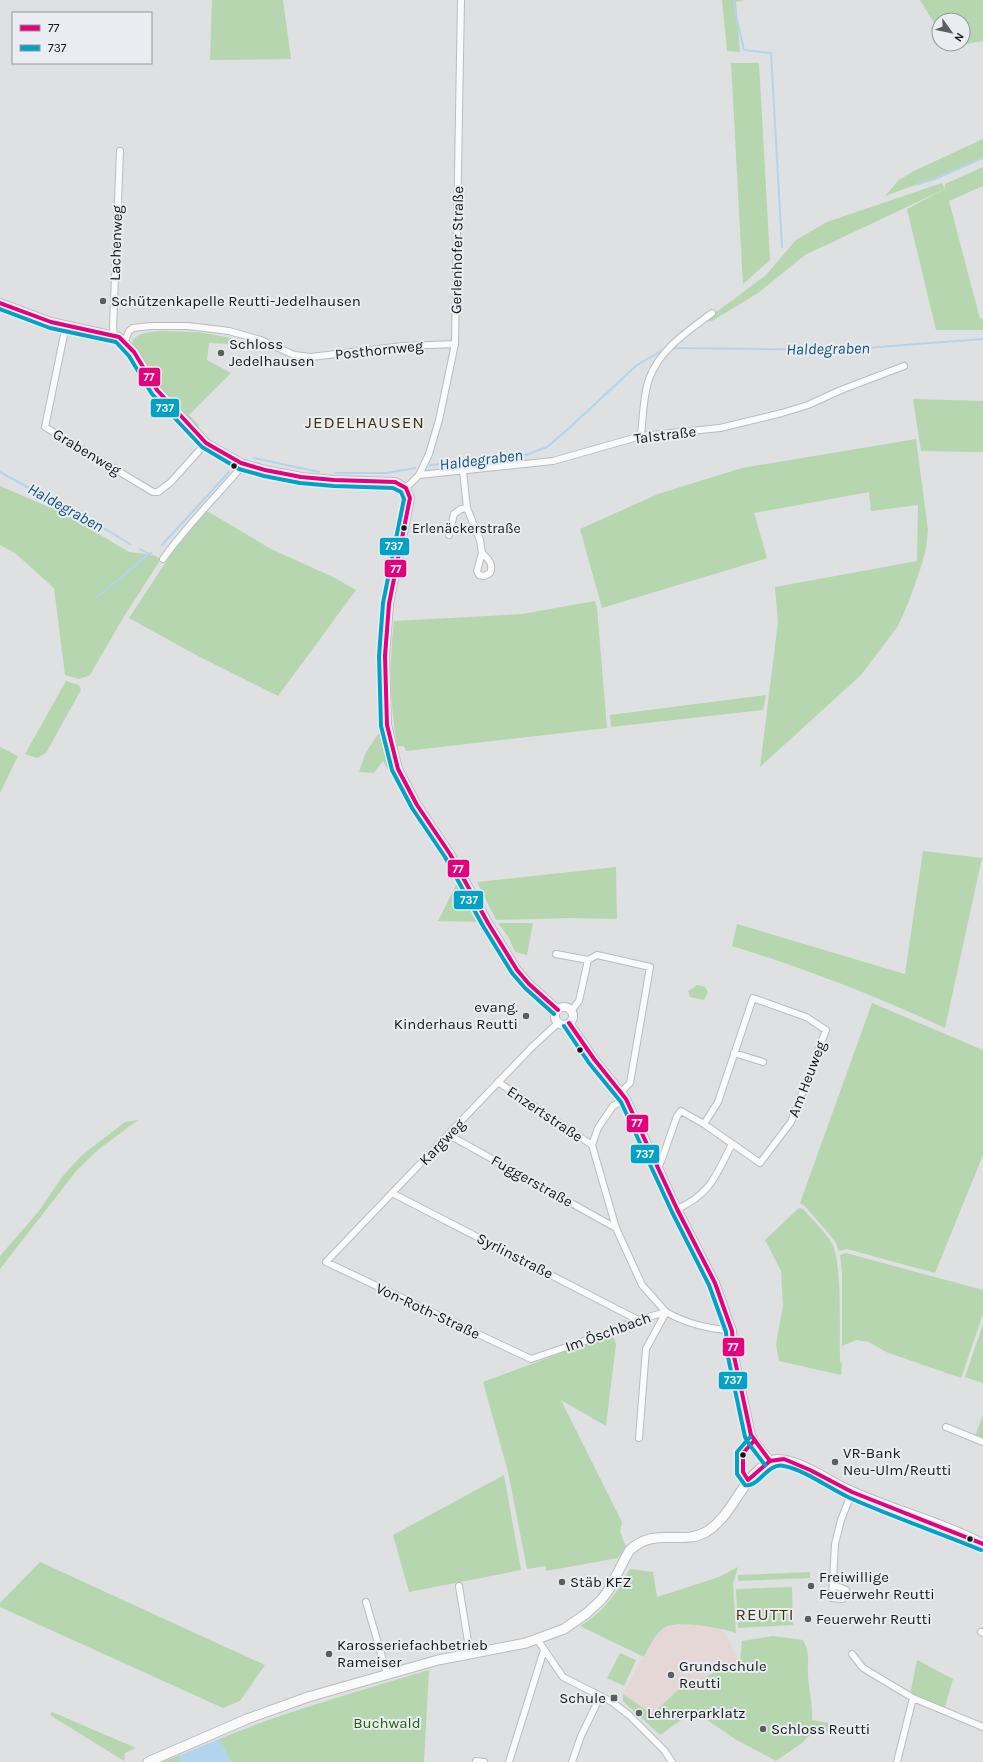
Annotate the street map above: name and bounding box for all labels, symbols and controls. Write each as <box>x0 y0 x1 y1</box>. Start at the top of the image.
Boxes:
legend <box>12 12 152 64</box>
north arrow <box>931 12 971 52</box>
text: 77 <box>48 21 60 35</box>
text: N <box>951 30 967 44</box>
text: 737 <box>48 41 67 55</box>
street label: Gerlenhofer Straße <box>447 186 467 314</box>
street label: Lachenweg <box>106 204 126 281</box>
place label: Schützenkapelle Reutti-Jedelhausen <box>111 292 361 310</box>
marker: Schützenkapelle Reutti-Jedelhausen <box>98 296 108 306</box>
place label: Schloss Jedelhausen <box>229 335 315 370</box>
street label: Posthornweg <box>334 336 425 364</box>
water label: Haldegraben <box>786 338 870 359</box>
marker: Schloss Jedelhausen <box>216 348 226 358</box>
line badge: 77 <box>138 367 161 387</box>
text: 77 <box>144 371 155 384</box>
line badge: 737 <box>150 398 180 418</box>
text: 737 <box>156 402 174 415</box>
district label: JEDELHAUSEN <box>305 412 425 432</box>
street label: Talstraße <box>633 422 697 448</box>
street label: Grabenweg <box>50 425 125 480</box>
water label: Haldegraben <box>438 445 524 474</box>
unlabelled marker <box>229 461 239 471</box>
water label: Haldegraben <box>24 479 107 536</box>
place label: Erlenäckerstraße <box>412 520 521 537</box>
marker: Erlenäckerstraße <box>399 523 409 533</box>
line badge: 737 <box>379 537 410 556</box>
text: 737 <box>385 540 403 553</box>
line badge: 77 <box>384 559 407 578</box>
text: 77 <box>391 563 402 576</box>
line badge: 77 <box>447 859 470 878</box>
text: 77 <box>453 863 464 876</box>
line badge: 737 <box>453 890 484 910</box>
text: 737 <box>460 894 478 907</box>
place label: evang. Kinderhaus Reutti <box>394 998 518 1033</box>
marker: evang. Kinderhaus Reutti <box>521 1011 531 1021</box>
street label: Am Heuweg <box>784 1038 830 1120</box>
unlabelled marker <box>575 1045 585 1055</box>
street label: Enzertstraße <box>504 1082 586 1146</box>
street label: Kargweg <box>415 1114 469 1169</box>
line badge: 77 <box>626 1114 649 1133</box>
text: 77 <box>632 1117 643 1130</box>
line badge: 737 <box>630 1144 660 1164</box>
text: 737 <box>636 1148 654 1161</box>
street label: Fuggerstraße <box>488 1151 576 1211</box>
street label: Syrlinstraße <box>474 1229 556 1283</box>
street label: Von-Roth-Straße <box>373 1279 483 1343</box>
street label: Im Öschbach <box>563 1308 653 1356</box>
line badge: 77 <box>722 1337 745 1357</box>
text: 77 <box>728 1341 739 1354</box>
line badge: 737 <box>718 1371 748 1390</box>
text: 737 <box>724 1374 742 1387</box>
place label: VR-Bank Neu-Ulm/Reutti <box>843 1444 952 1479</box>
unlabelled marker <box>738 1450 748 1460</box>
marker: VR-Bank Neu-Ulm/Reutti <box>830 1457 840 1467</box>
unlabelled marker <box>965 1534 975 1544</box>
place label: Freiwillige Feuerwehr Reutti <box>819 1568 935 1603</box>
place label: Stäb KFZ <box>570 1573 631 1591</box>
marker: Stäb KFZ <box>557 1577 567 1587</box>
marker: Freiwillige Feuerwehr Reutti <box>806 1581 816 1591</box>
district label: REUTTI <box>736 1604 794 1624</box>
place label: Feuerwehr Reutti <box>816 1610 932 1628</box>
marker: Feuerwehr Reutti <box>803 1614 813 1624</box>
place label: Karosseriefachbetrieb Rameiser <box>337 1636 488 1671</box>
marker: Karosseriefachbetrieb Rameiser <box>324 1649 334 1659</box>
place label: Grundschule Reutti <box>679 1657 767 1692</box>
marker: Grundschule Reutti <box>666 1670 676 1680</box>
place label: Schule <box>559 1689 606 1707</box>
marker: Schule <box>609 1693 619 1703</box>
place label: Lehrerparklatz <box>647 1704 745 1722</box>
marker: Lehrerparklatz <box>634 1708 644 1718</box>
park label: Buchwald <box>353 1714 421 1732</box>
place label: Schloss Reutti <box>771 1720 870 1738</box>
marker: Schloss Reutti <box>758 1724 768 1734</box>

